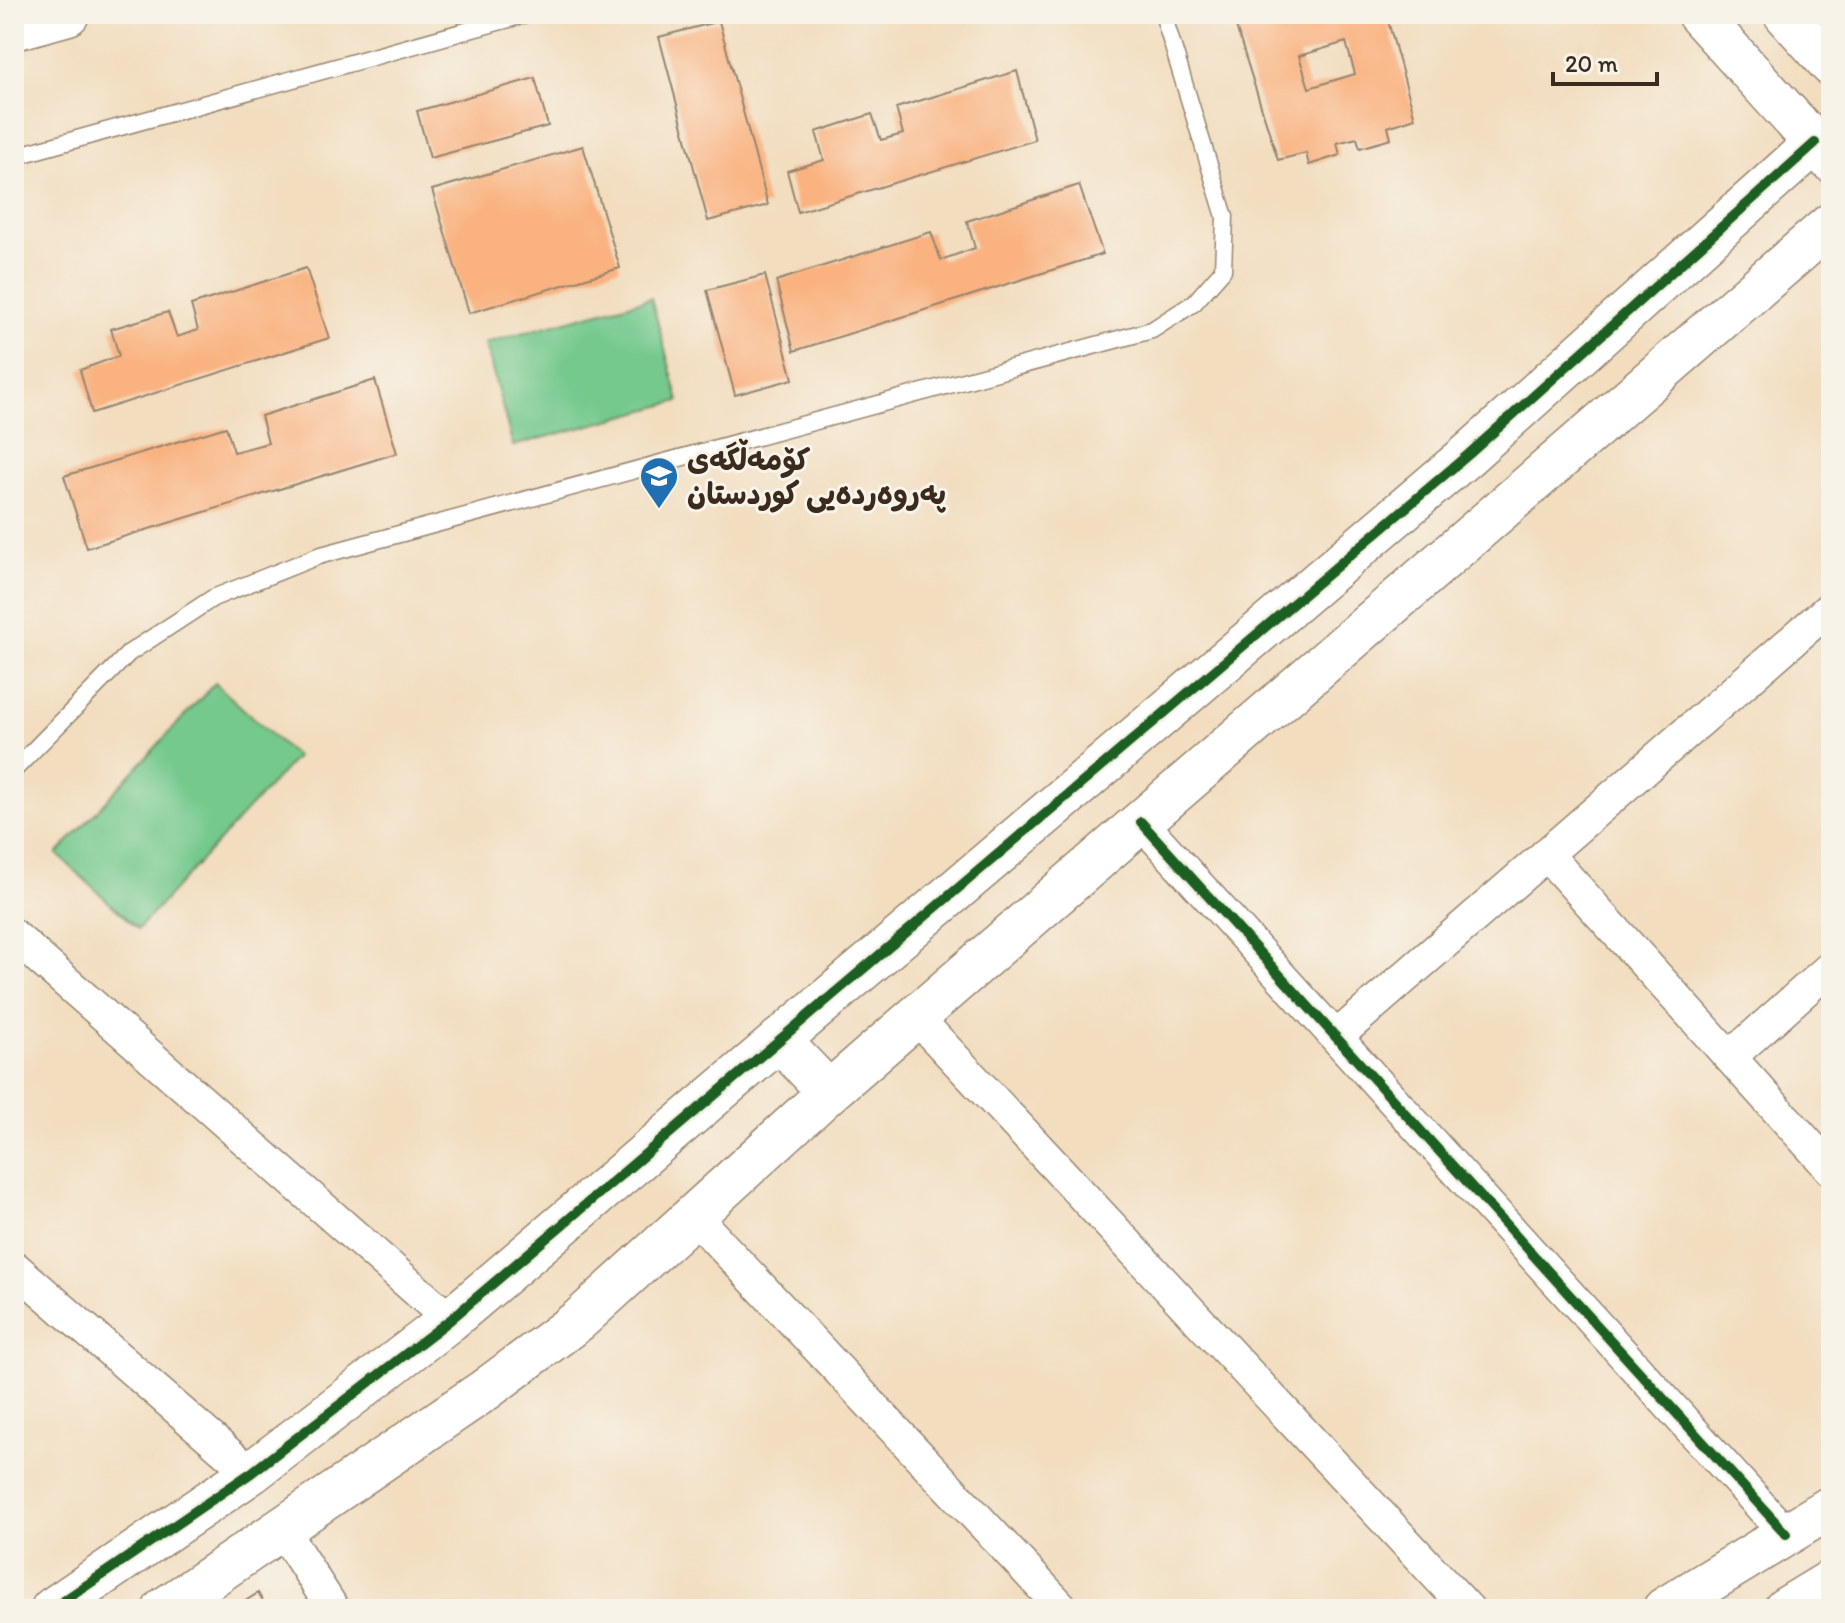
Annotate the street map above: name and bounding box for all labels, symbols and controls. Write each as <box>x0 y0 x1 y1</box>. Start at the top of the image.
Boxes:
scale bar <box>1553 36 1657 86</box>
text: 20 m <box>1565 49 1618 78</box>
place label: كۆمەڵگەی پەروەردەیی كوردستان <box>687 438 947 513</box>
school or university icon: كۆمەڵگەی پەروەردەیی كوردستان <box>638 455 680 510</box>

